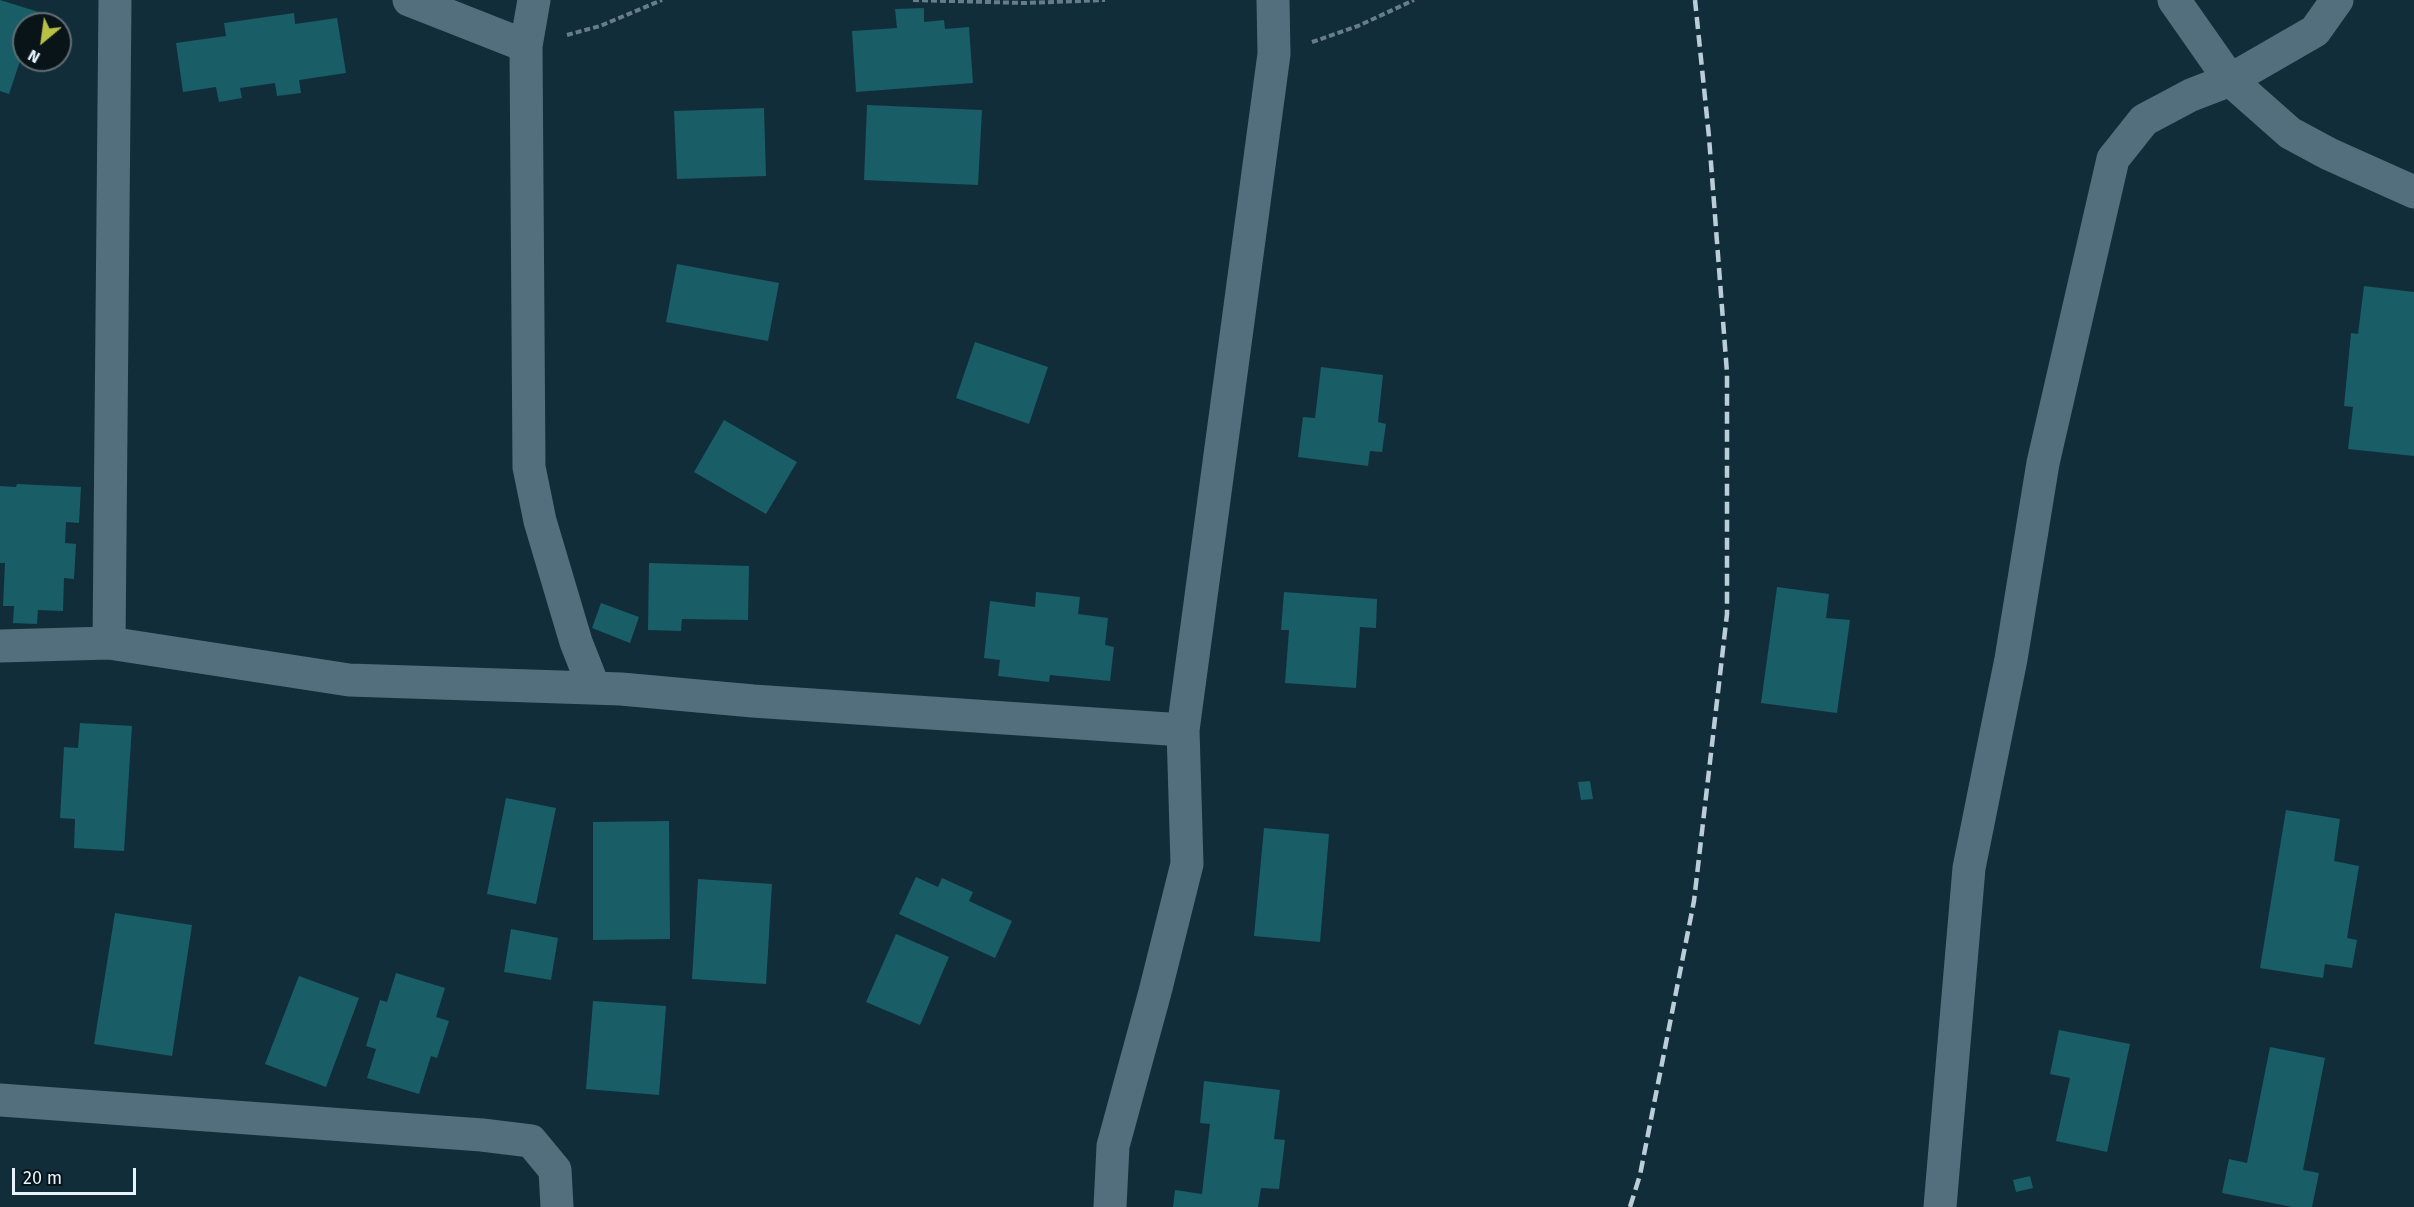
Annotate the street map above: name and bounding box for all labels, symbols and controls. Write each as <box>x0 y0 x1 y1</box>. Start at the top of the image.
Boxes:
north arrow <box>12 12 72 72</box>
text: N <box>25 46 43 67</box>
scale bar <box>15 1156 140 1194</box>
text: 20 m <box>23 1167 62 1189</box>

